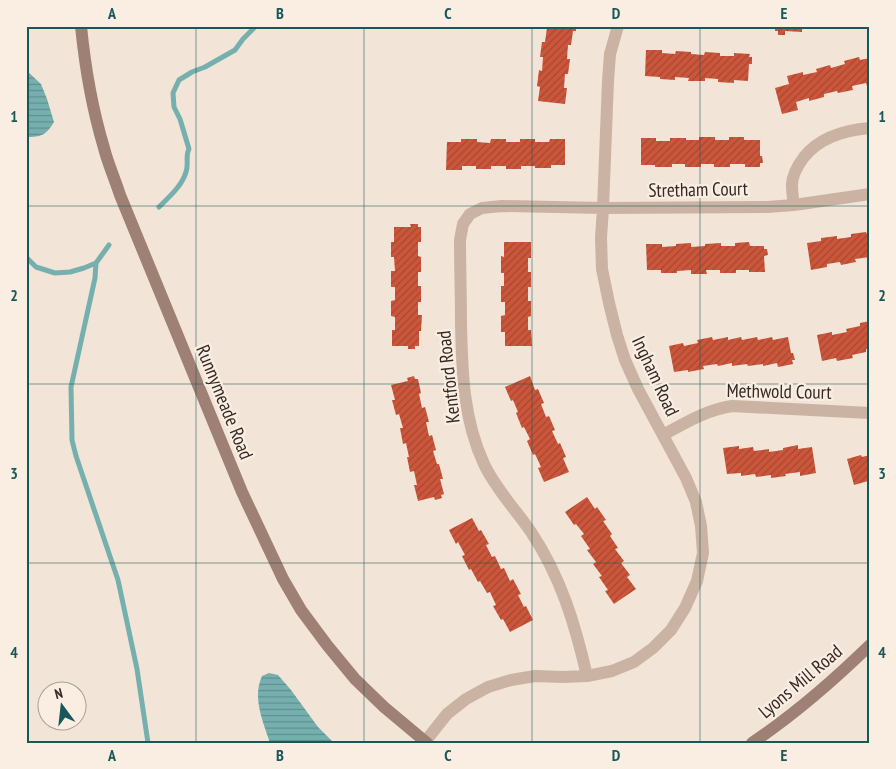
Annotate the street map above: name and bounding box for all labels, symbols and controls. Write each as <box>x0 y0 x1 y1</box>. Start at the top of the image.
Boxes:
text: A <box>107 3 117 23</box>
text: B <box>276 3 284 23</box>
text: C <box>444 3 452 23</box>
text: D <box>612 3 621 23</box>
text: E <box>781 3 788 23</box>
text: 1 <box>10 106 18 126</box>
text: 1 <box>878 106 886 126</box>
street label: Stretham Court <box>648 176 749 202</box>
text: 2 <box>10 285 18 305</box>
text: 2 <box>878 285 886 305</box>
street label: Kentford Road <box>431 330 465 424</box>
street label: Ingham Road <box>627 332 685 420</box>
street label: Runnymeade Road <box>191 341 259 463</box>
street label: Methwold Court <box>726 378 832 404</box>
text: 3 <box>10 463 18 483</box>
text: 3 <box>878 463 886 483</box>
street label: Lyons Mill Road <box>753 639 847 723</box>
text: 4 <box>10 642 18 662</box>
text: 4 <box>878 642 886 662</box>
north arrow <box>38 682 88 732</box>
text: N <box>53 684 65 703</box>
text: A <box>107 745 117 765</box>
text: B <box>276 745 284 765</box>
text: C <box>444 745 452 765</box>
text: D <box>612 745 621 765</box>
text: E <box>781 745 788 765</box>

